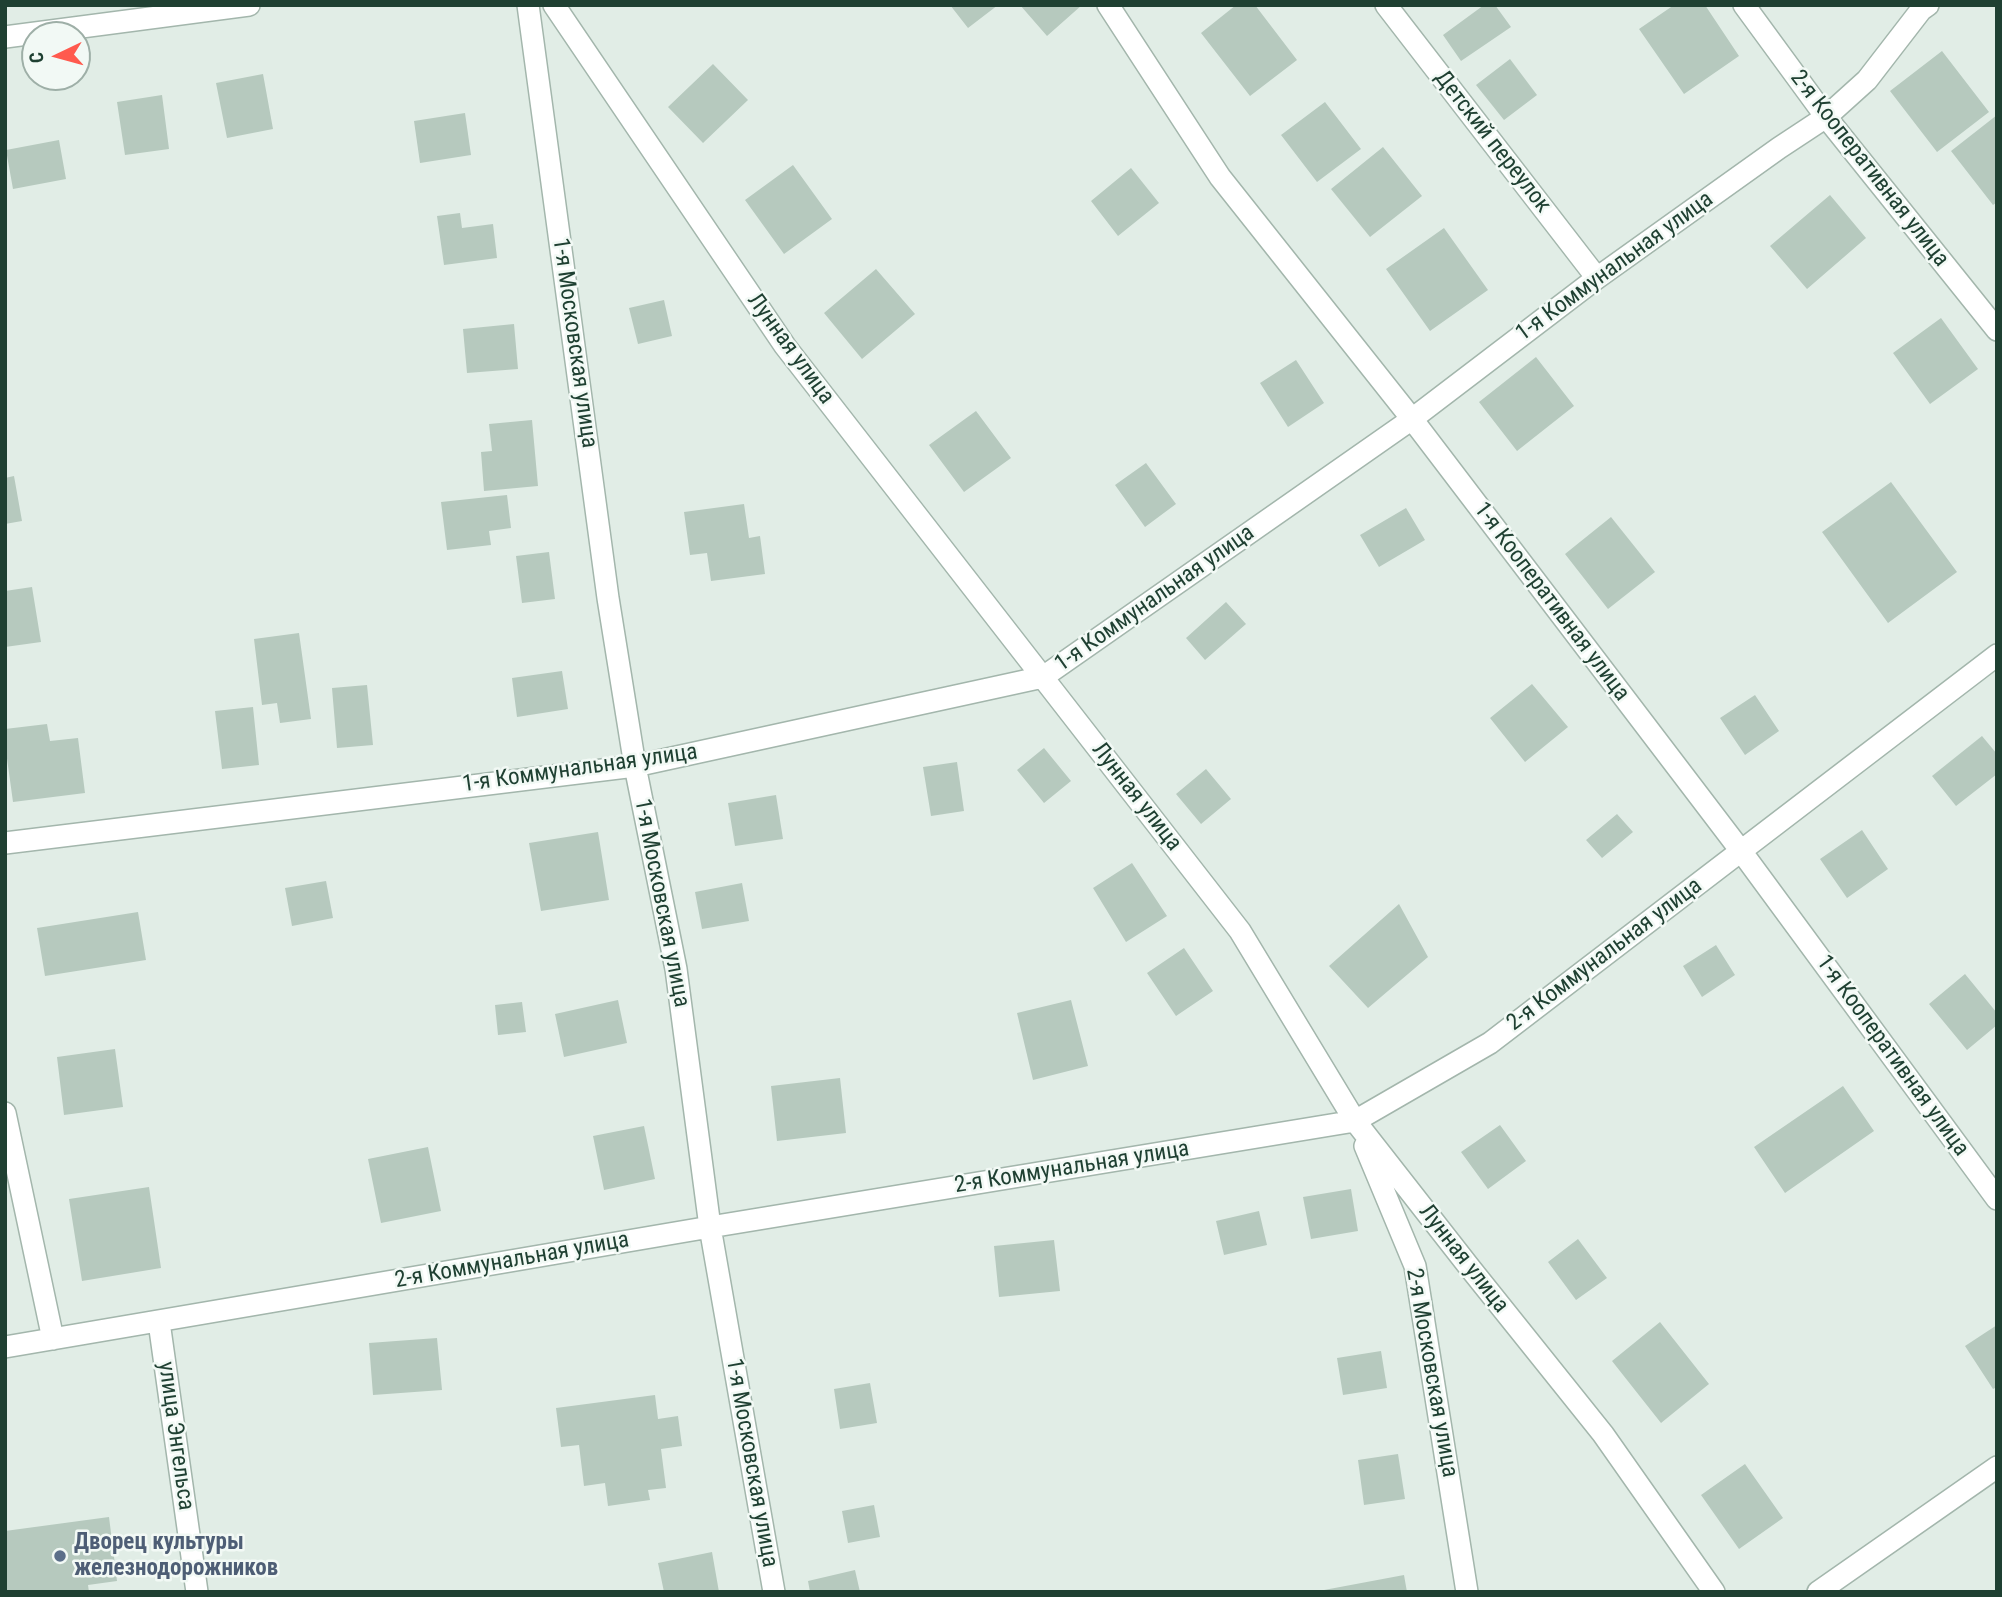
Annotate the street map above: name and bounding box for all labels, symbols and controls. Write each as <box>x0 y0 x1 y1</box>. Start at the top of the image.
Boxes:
north arrow <box>21 21 91 91</box>
text: С <box>25 51 49 64</box>
street label: Детский переулок <box>1428 65 1556 219</box>
street label: 2-я Кооперативная улица <box>1784 65 1954 273</box>
street label: 1-я Коммунальная улица <box>1511 186 1719 348</box>
street label: 1-я Московская улица <box>546 236 602 450</box>
street label: Лунная улица <box>741 288 839 410</box>
street label: 1-я Кооперативная улица <box>1467 497 1635 707</box>
street label: 1-я Коммунальная улица <box>1050 520 1260 678</box>
street label: Лунная улица <box>1085 737 1187 857</box>
street label: 1-я Коммунальная улица <box>461 739 699 799</box>
street label: 1-я Московская улица <box>627 796 695 1010</box>
street label: 2-я Коммунальная улица <box>1502 873 1708 1037</box>
street label: 1-я Кооперативная улица <box>1810 950 1974 1162</box>
street label: 2-я Коммунальная улица <box>953 1136 1191 1200</box>
street label: Лунная улица <box>1412 1199 1514 1319</box>
street label: 2-я Коммунальная улица <box>393 1227 631 1295</box>
street label: 2-я Московская улица <box>1399 1266 1463 1480</box>
street label: 1-я Московская улица <box>719 1356 783 1570</box>
street label: улица Энгельса <box>151 1360 199 1512</box>
place label: Дворец культуры железнодорожников <box>74 1529 278 1583</box>
marker: Дворец культуры железнодорожников <box>52 1548 68 1564</box>

